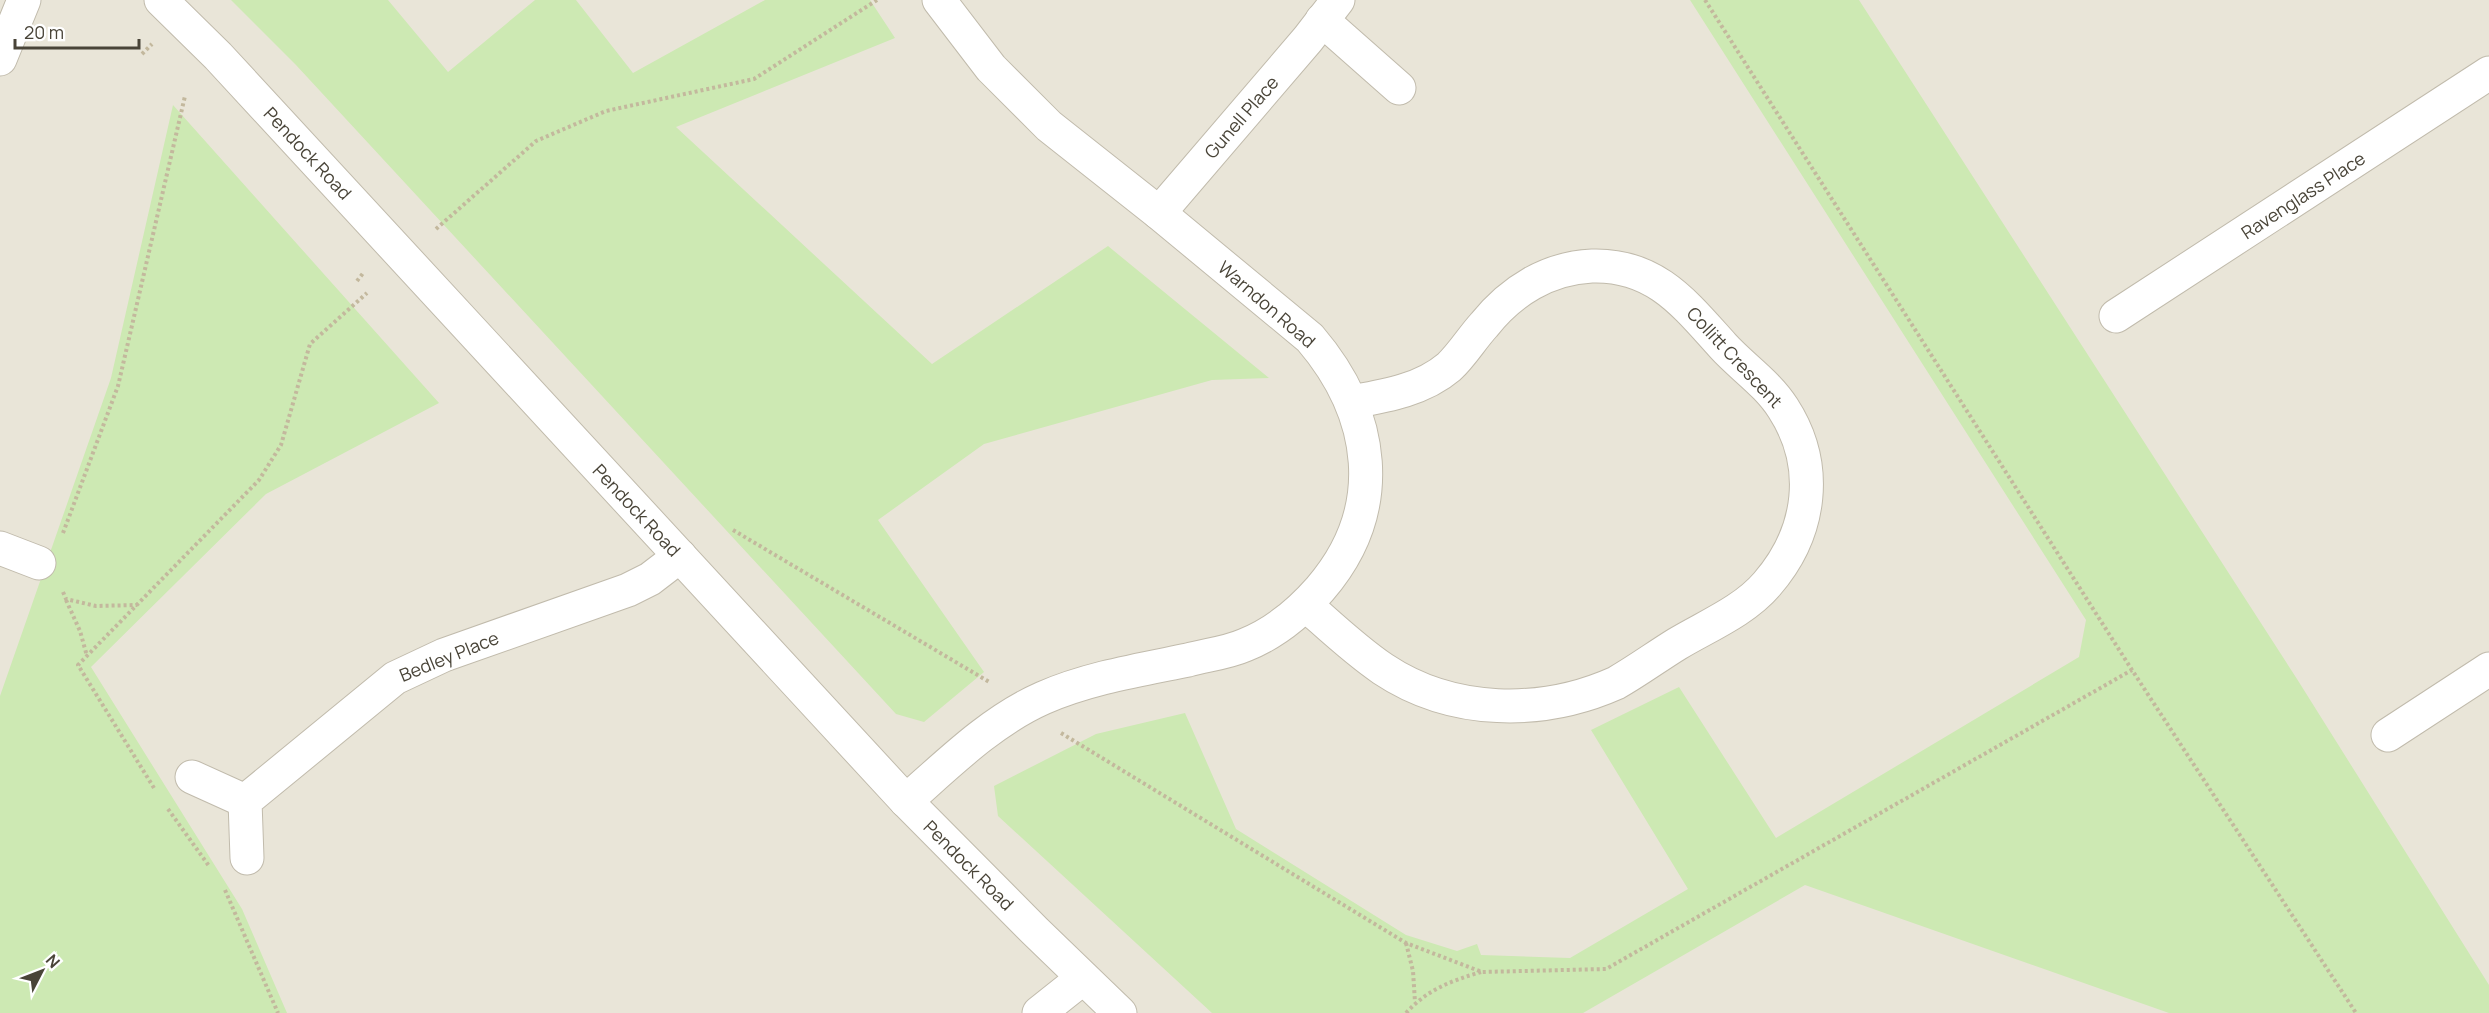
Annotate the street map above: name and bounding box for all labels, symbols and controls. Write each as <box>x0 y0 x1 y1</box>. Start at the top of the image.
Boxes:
scale bar <box>15 12 140 50</box>
text: 20 m <box>24 20 64 44</box>
street label: Gunell Place <box>1199 71 1283 163</box>
street label: Pendock Road <box>259 102 357 204</box>
street label: Ravenglass Place <box>2236 146 2370 244</box>
street label: Warndon Road <box>1213 255 1321 353</box>
street label: Collitt Crescent <box>1682 301 1788 413</box>
street label: Pendock Road <box>588 459 686 561</box>
street label: Bedley Place <box>396 625 502 687</box>
street label: Pendock Road <box>919 815 1019 915</box>
north arrow <box>12 941 72 1001</box>
text: N <box>41 949 65 973</box>

